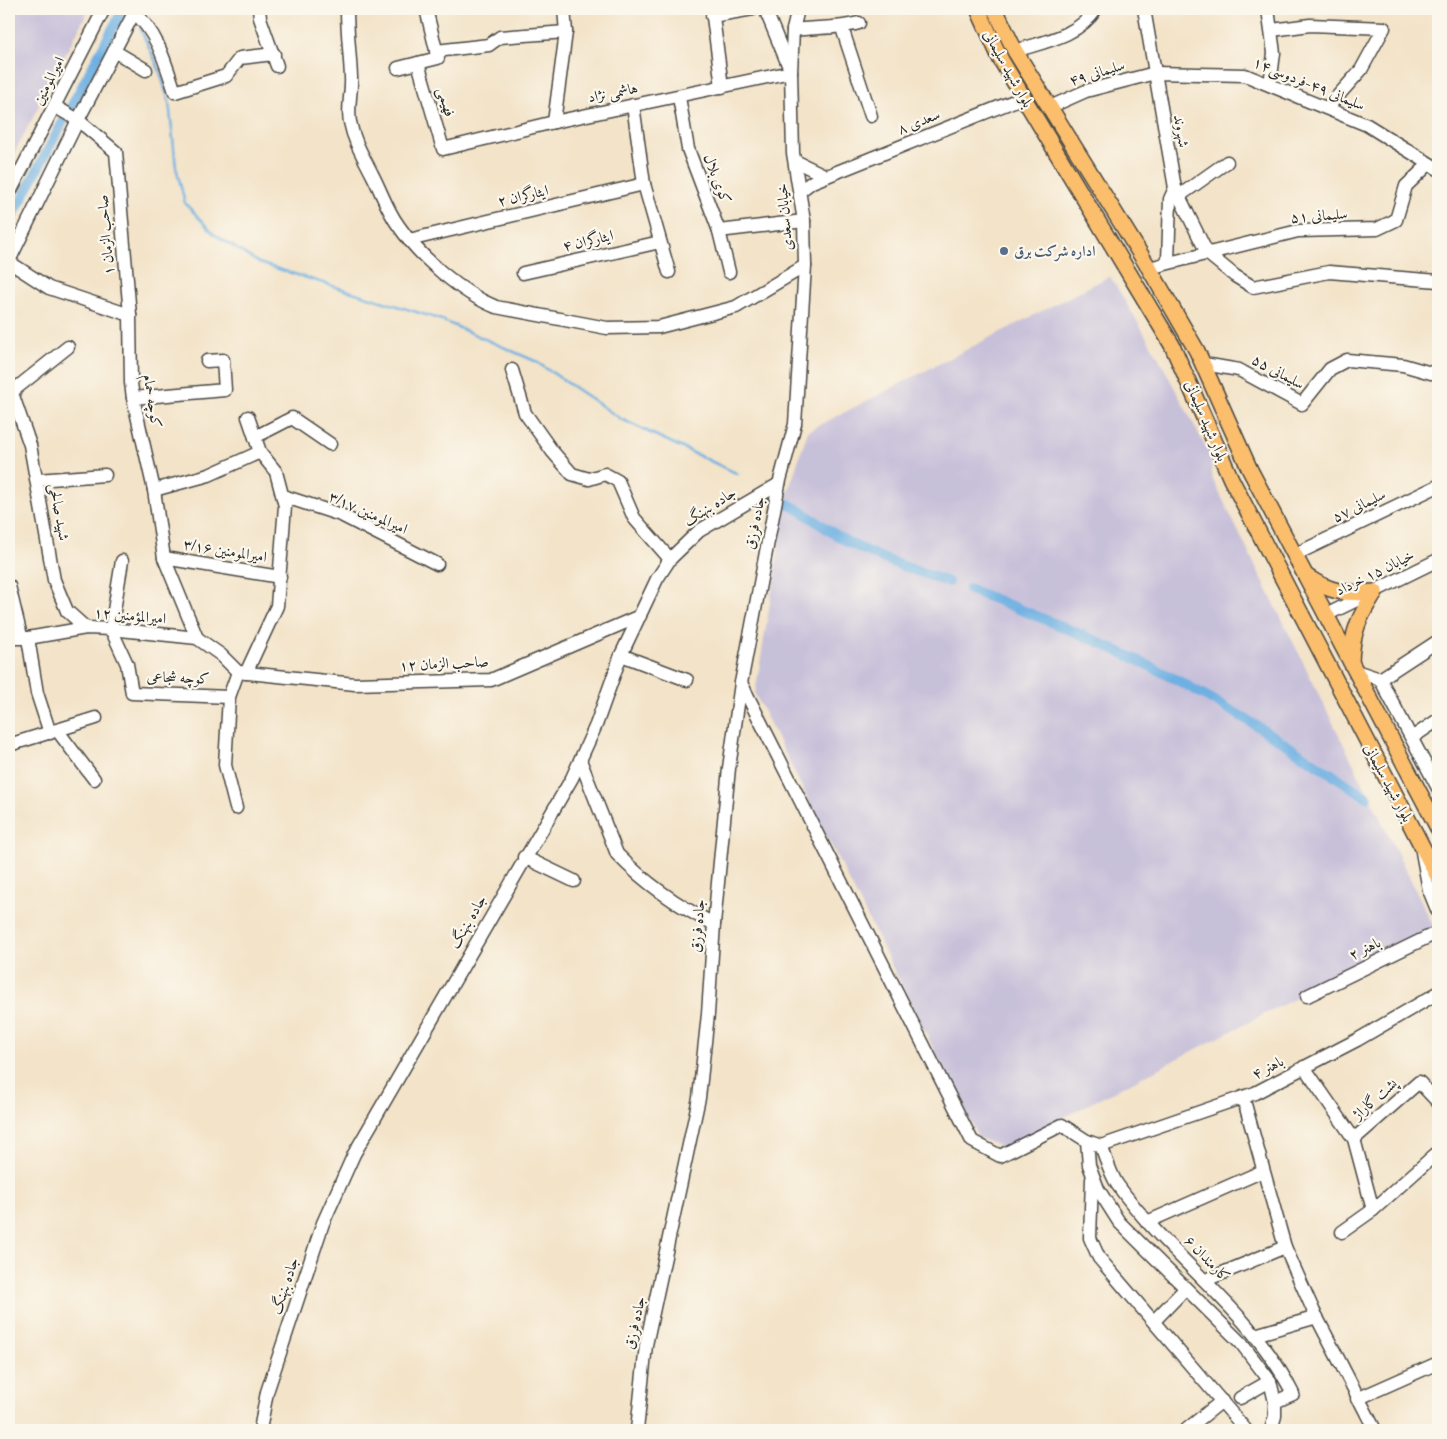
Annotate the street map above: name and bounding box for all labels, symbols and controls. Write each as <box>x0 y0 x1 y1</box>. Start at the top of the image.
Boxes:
street label: بلوار شهید سلیمانی <box>979 27 1037 111</box>
street label: سلیمانی ۴۹-فردوسی۱۴ <box>1250 53 1368 116</box>
street label: امیرالمومنین <box>29 54 69 108</box>
street label: سلیمانی ۴۹ <box>1067 56 1127 90</box>
street label: هاشمی نژاد <box>586 79 640 108</box>
street label: فهیمی <box>432 85 459 119</box>
street label: سعدی ۸ <box>895 105 943 139</box>
street label: شهروند <box>1169 113 1193 149</box>
street label: کوی بلال <box>699 151 735 207</box>
street label: ایثارگران ۲ <box>496 180 550 211</box>
street label: خیابان سعدی <box>773 183 797 251</box>
street label: صاحب الزمان ۱ <box>93 194 119 276</box>
street label: سلیمانی ۵۱ <box>1290 205 1348 227</box>
street label: ایثارگران ۴ <box>561 225 615 256</box>
place label: اداره شرکت برق <box>1014 242 1096 262</box>
marker: اداره شرکت برق <box>998 245 1010 257</box>
street label: سلیمانی ۵۵ <box>1248 350 1308 394</box>
street label: کوچه حمام <box>135 373 166 430</box>
street label: بلوار شهید سلیمانی <box>1180 378 1232 465</box>
street label: شهید صالحی <box>44 482 73 542</box>
street label: جاده بنهنگ <box>680 482 740 531</box>
street label: سلیمانی ۵۷ <box>1329 485 1389 527</box>
street label: امیرالمومنین ۳/۱۷ <box>326 487 410 539</box>
street label: جاده فرزق <box>741 495 769 551</box>
street label: امیرالمومنین ۳/۱۶ <box>182 535 268 567</box>
street label: خیابان ۱۵ خرداد <box>1332 546 1418 600</box>
street label: امیرالمؤمنین ۱۲ <box>93 603 167 629</box>
street label: صاحب الزمان ۱۲ <box>399 652 489 676</box>
street label: کوچه شجاعی <box>146 667 210 690</box>
street label: بلوار شهید سلیمانی <box>1359 740 1417 826</box>
street label: جاده بنهنگ <box>444 891 491 952</box>
street label: جاده فرزق <box>687 899 709 953</box>
street label: باهنر ۲ <box>1346 933 1384 965</box>
street label: باهنر ۴ <box>1249 1052 1287 1084</box>
street label: پشت گاراژ <box>1347 1074 1402 1125</box>
street label: کارمندان ۶ <box>1180 1232 1234 1286</box>
street label: جاده بنهنگ <box>266 1255 303 1317</box>
street label: جاده فرزق <box>620 1295 650 1351</box>

